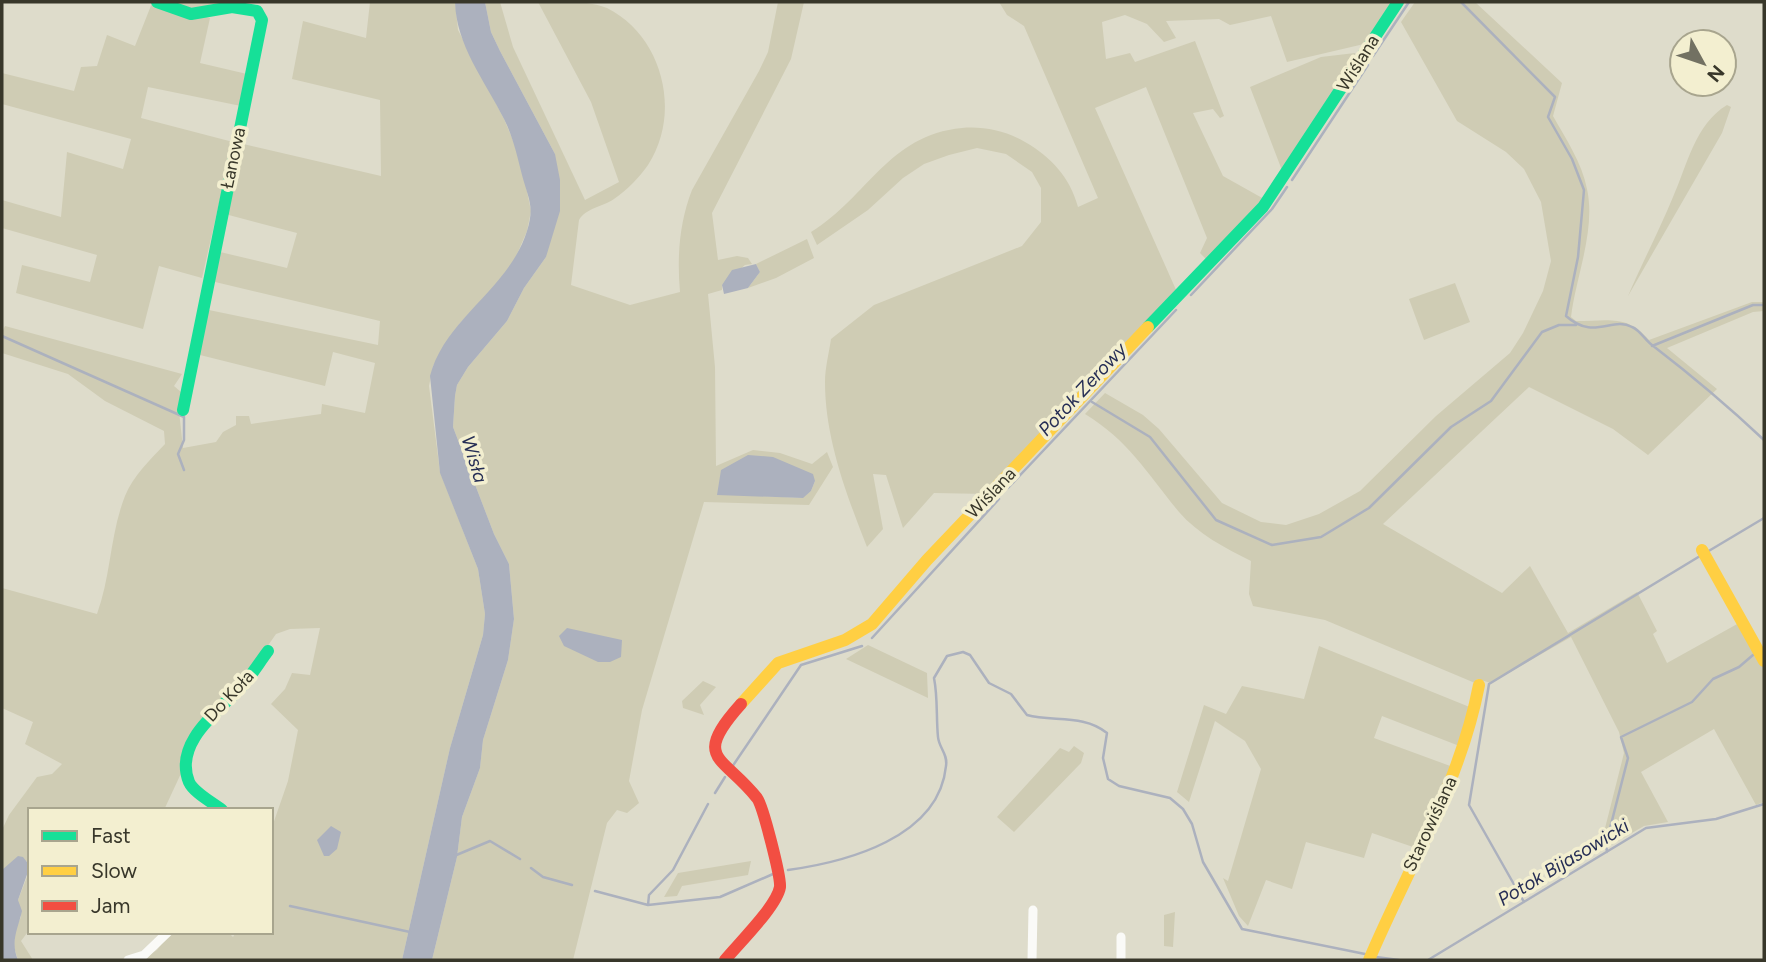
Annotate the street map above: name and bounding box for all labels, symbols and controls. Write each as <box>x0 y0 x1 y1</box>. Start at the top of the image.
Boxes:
north arrow <box>1668 28 1738 98</box>
street label: Wiślana <box>1332 31 1384 95</box>
text: N <box>1702 61 1729 87</box>
street label: Łanowa <box>216 125 250 191</box>
water label: Potok Zerowy <box>1033 337 1132 441</box>
water label: Wisła <box>456 433 493 486</box>
street label: Wiślana <box>961 463 1021 523</box>
street label: Do Koła <box>200 666 258 726</box>
street label: Starowiślana <box>1398 773 1462 875</box>
legend <box>28 808 273 934</box>
water label: Potok Bijasowicki <box>1493 814 1634 911</box>
text: Fast <box>91 823 131 848</box>
text: Slow <box>91 858 137 883</box>
text: Jam <box>91 893 130 918</box>

